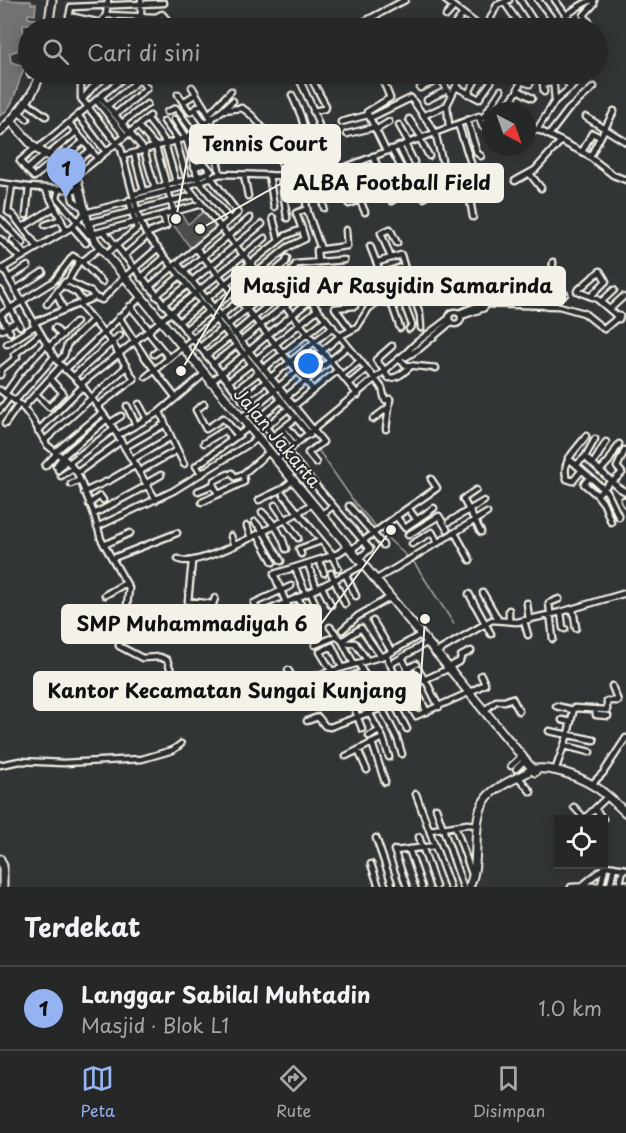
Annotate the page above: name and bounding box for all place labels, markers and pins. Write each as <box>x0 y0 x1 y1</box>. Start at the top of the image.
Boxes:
callout: Tennis Court <box>190 125 340 163</box>
pin: 1 <box>46 148 86 198</box>
callout: ALBA Football Field <box>282 164 503 202</box>
callout: Masjid Ar Rasyidin Samarinda <box>232 267 565 305</box>
callout: SMP Muhammadiyah 6 <box>62 605 321 643</box>
callout: Kantor Kecamatan Sungai Kunjang <box>34 672 420 710</box>

